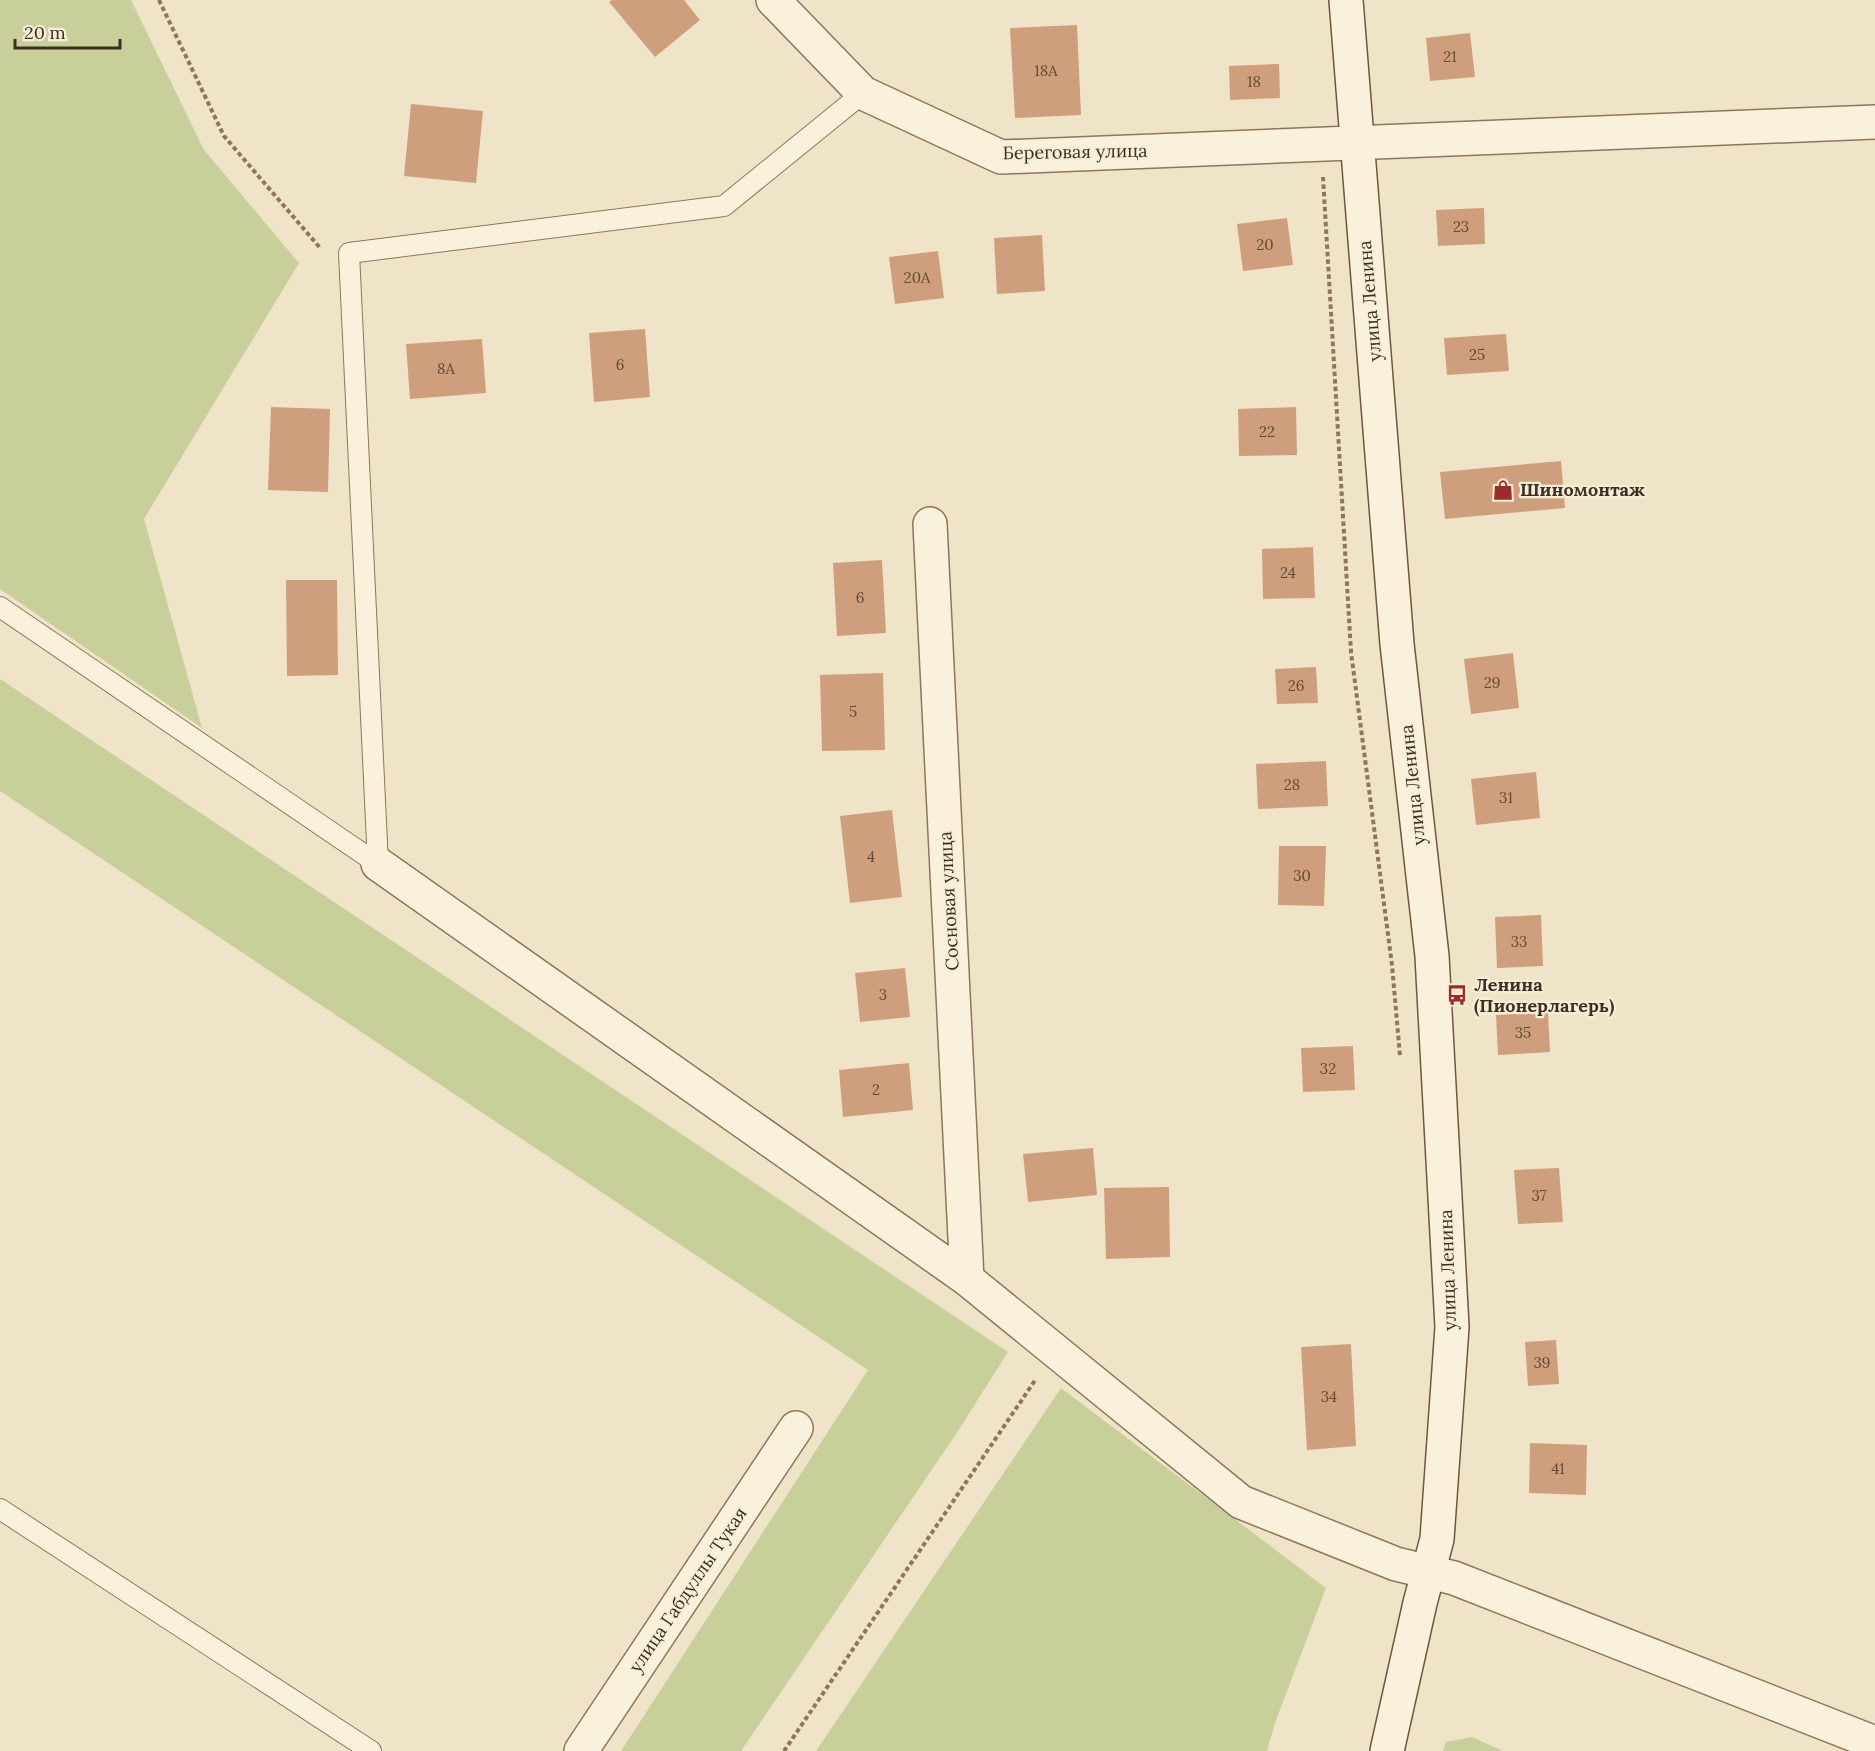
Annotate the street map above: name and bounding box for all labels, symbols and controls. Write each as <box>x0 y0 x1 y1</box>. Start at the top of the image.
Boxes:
scale bar <box>15 12 120 50</box>
text: 20 m <box>24 21 66 44</box>
house number: 21 <box>1443 47 1457 66</box>
house number: 18А <box>1034 61 1058 80</box>
house number: 18 <box>1247 72 1261 91</box>
street label: Береговая улица <box>1002 139 1148 164</box>
house number: 23 <box>1453 217 1469 236</box>
house number: 20 <box>1256 235 1274 254</box>
street label: улица Ленина <box>1353 240 1386 363</box>
house number: 20А <box>904 268 931 287</box>
house number: 25 <box>1469 345 1485 364</box>
house number: 6 <box>616 355 624 374</box>
house number: 8А <box>437 359 456 378</box>
house number: 22 <box>1259 422 1275 441</box>
shop icon: Шиномонтаж <box>1491 478 1515 502</box>
place label: Шиномонтаж <box>1520 478 1645 501</box>
house number: 24 <box>1280 563 1296 582</box>
house number: 6 <box>856 588 864 607</box>
house number: 29 <box>1484 673 1500 692</box>
house number: 26 <box>1288 676 1304 695</box>
house number: 5 <box>849 702 857 721</box>
street label: улица Ленина <box>1395 723 1430 847</box>
house number: 28 <box>1284 775 1300 794</box>
house number: 31 <box>1499 788 1513 807</box>
street label: Сосновая улица <box>933 831 964 971</box>
house number: 4 <box>867 847 875 866</box>
house number: 30 <box>1293 866 1311 885</box>
house number: 33 <box>1511 932 1527 951</box>
place label: Ленина (Пионерлагерь) <box>1474 973 1614 1017</box>
bus stop icon: Ленина (Пионерлагерь) <box>1445 983 1469 1007</box>
house number: 3 <box>879 985 887 1004</box>
house number: 35 <box>1515 1023 1531 1042</box>
house number: 32 <box>1320 1059 1336 1078</box>
house number: 2 <box>872 1080 880 1099</box>
house number: 37 <box>1532 1186 1547 1205</box>
street label: улица Ленина <box>1434 1209 1461 1331</box>
house number: 39 <box>1533 1353 1551 1372</box>
house number: 34 <box>1321 1387 1337 1406</box>
house number: 41 <box>1551 1459 1565 1478</box>
street label: улица Габдуллы Тукая <box>624 1503 752 1677</box>

